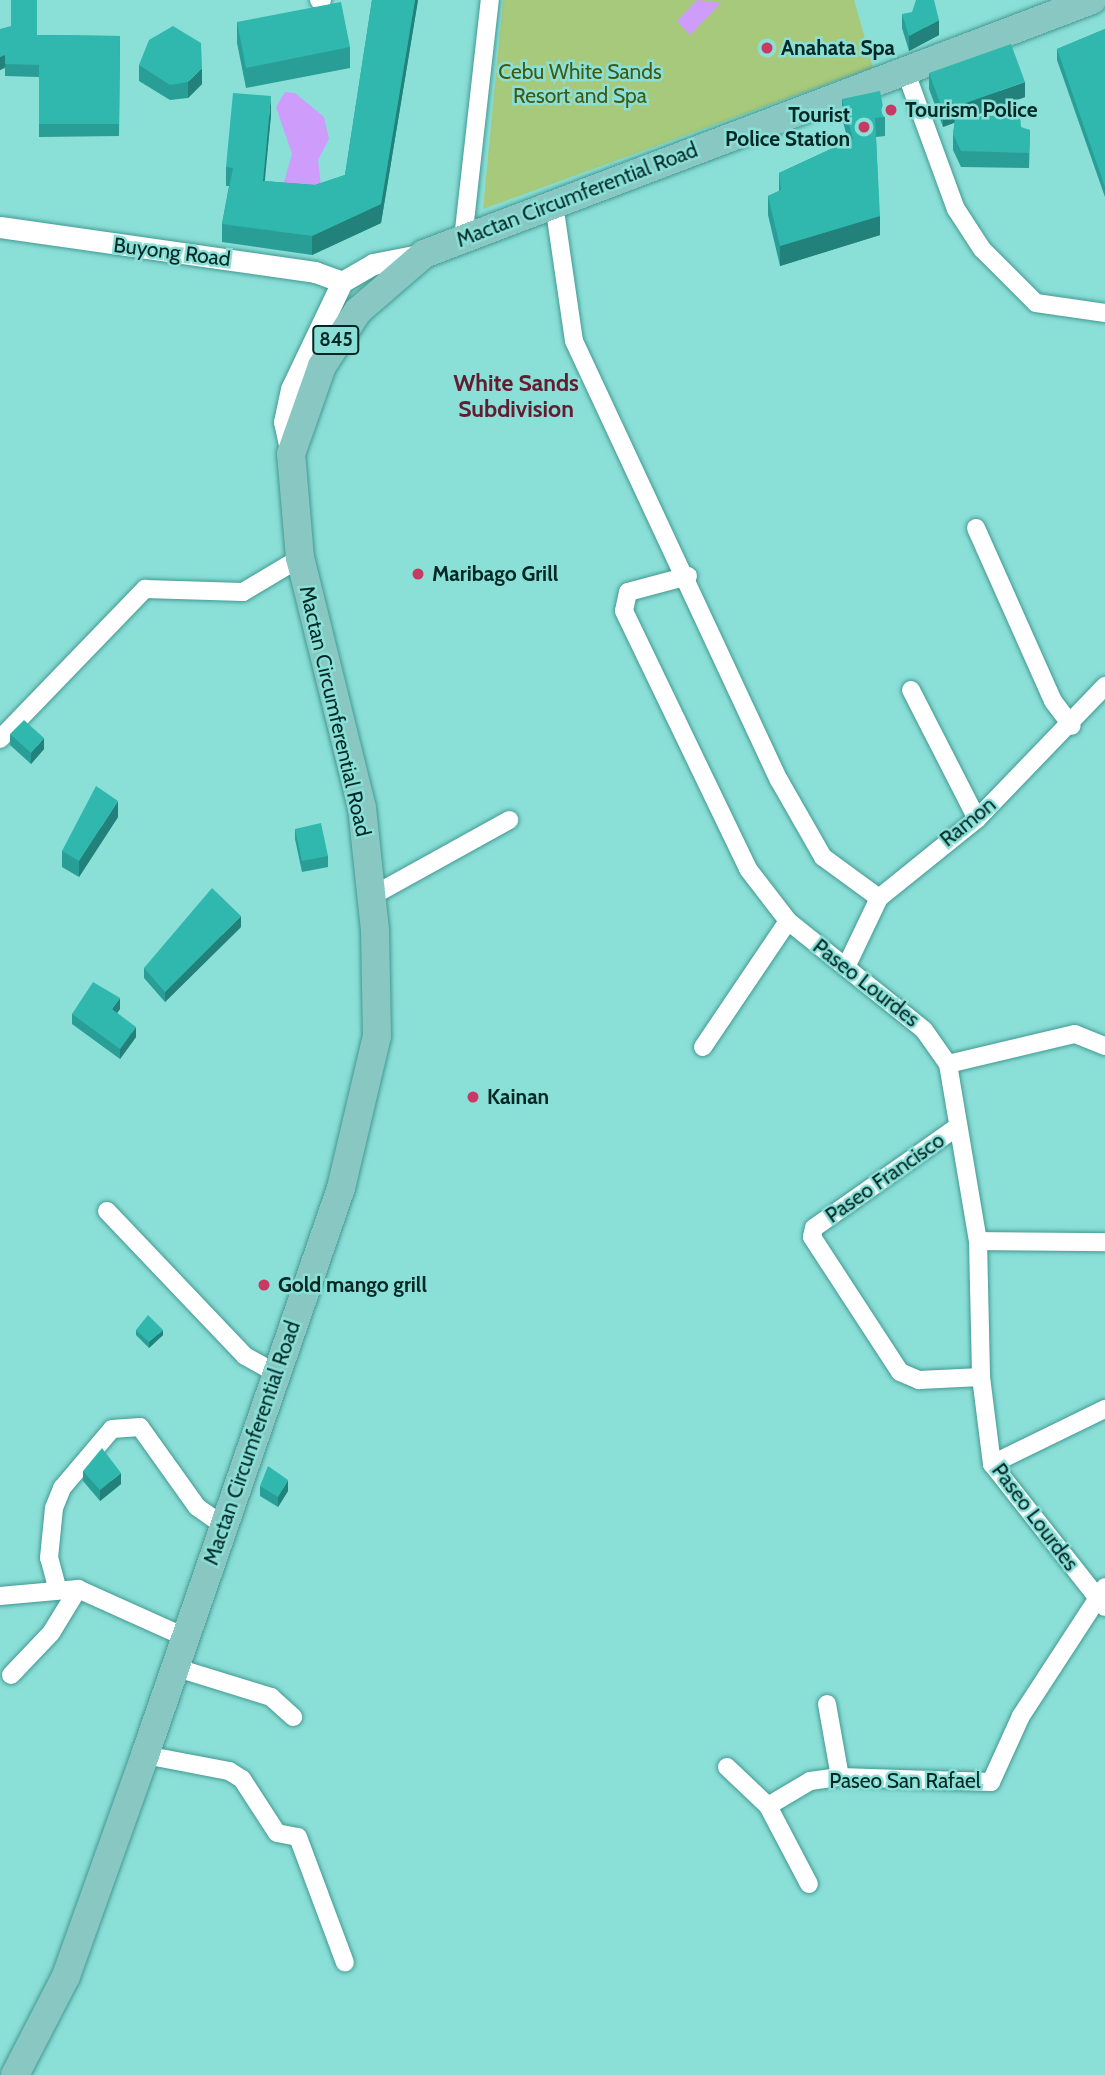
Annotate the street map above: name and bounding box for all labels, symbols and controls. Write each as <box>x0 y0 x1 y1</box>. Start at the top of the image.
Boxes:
place label: Anahata Spa <box>781 35 895 61</box>
marker: Anahata Spa <box>759 40 775 56</box>
park label: Cebu White Sands Resort and Spa <box>498 59 662 109</box>
place label: Tourism Police <box>905 97 1038 123</box>
place label: Tourist Police Station <box>725 102 850 152</box>
marker: Tourism Police <box>883 102 899 118</box>
marker: Tourist Police Station <box>856 119 872 135</box>
street label: Mactan Circumferential Road <box>453 137 701 253</box>
street label: Buyong Road <box>112 232 232 272</box>
road number: 845 <box>312 324 360 356</box>
district label: White Sands Subdivision <box>453 369 579 423</box>
place label: Maribago Grill <box>432 561 558 587</box>
marker: Maribago Grill <box>410 566 426 582</box>
street label: Mactan Circumferential Road <box>294 583 376 839</box>
street label: Ramon <box>935 792 1001 852</box>
street label: Paseo Lourdes <box>808 934 924 1032</box>
place label: Kainan <box>487 1084 549 1110</box>
marker: Kainan <box>465 1089 481 1105</box>
street label: Paseo Francisco <box>821 1128 949 1228</box>
place label: Gold mango grill <box>278 1272 427 1298</box>
marker: Gold mango grill <box>256 1277 272 1293</box>
street label: Mactan Circumferential Road <box>198 1318 306 1568</box>
street label: Paseo Lourdes <box>986 1458 1084 1576</box>
street label: Paseo San Rafael <box>829 1768 981 1794</box>

